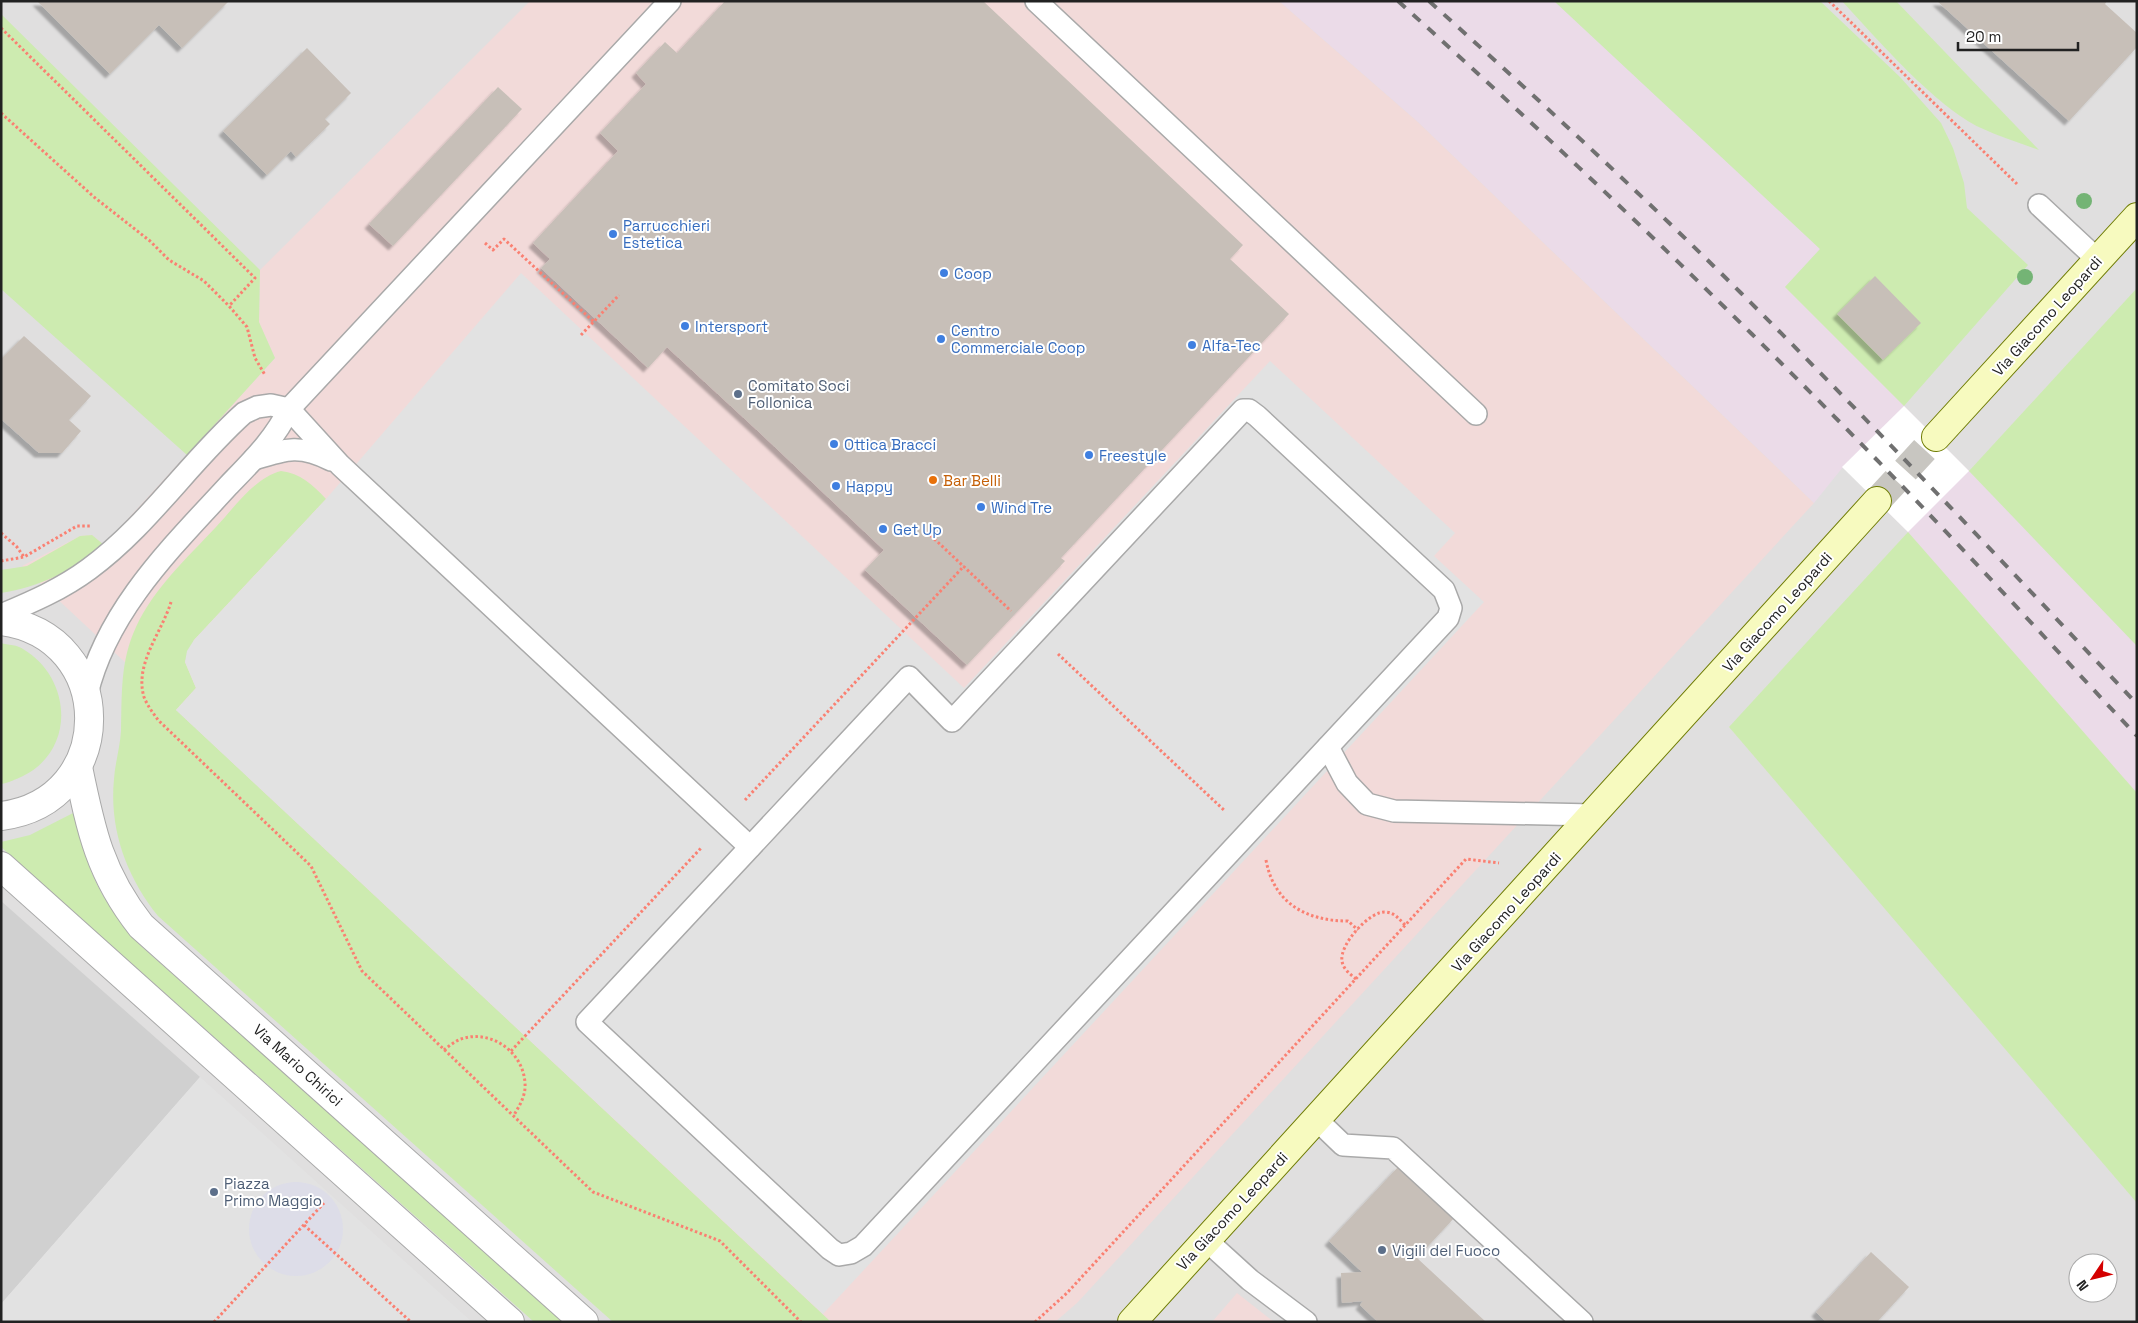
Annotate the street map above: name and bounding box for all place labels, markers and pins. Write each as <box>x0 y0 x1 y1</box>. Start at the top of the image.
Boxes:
place label: Parrucchieri Estetica <box>623 216 710 252</box>
marker: Parrucchieri Estetica <box>607 228 619 240</box>
place label: Coop <box>954 264 992 283</box>
marker: Coop <box>938 267 950 279</box>
place label: Intersport <box>695 317 768 336</box>
marker: Intersport <box>679 320 691 332</box>
place label: Centro Commerciale Coop <box>951 321 1085 357</box>
marker: Centro Commerciale Coop <box>935 333 947 345</box>
place label: Alfa-Tec <box>1202 336 1261 355</box>
marker: Alfa-Tec <box>1186 339 1198 351</box>
place label: Comitato Soci Follonica <box>748 376 849 412</box>
marker: Comitato Soci Follonica <box>732 388 744 400</box>
place label: Ottica Bracci <box>844 435 936 454</box>
marker: Ottica Bracci <box>828 438 840 450</box>
place label: Freestyle <box>1099 446 1167 465</box>
marker: Freestyle <box>1083 449 1095 461</box>
place label: Bar Belli <box>943 471 1001 490</box>
marker: Bar Belli <box>927 474 939 486</box>
place label: Happy <box>846 477 893 496</box>
marker: Happy <box>830 480 842 492</box>
place label: Wind Tre <box>991 498 1052 517</box>
marker: Wind Tre <box>975 501 987 513</box>
place label: Get Up <box>893 520 942 539</box>
marker: Get Up <box>877 523 889 535</box>
place label: Piazza Primo Maggio <box>224 1174 322 1210</box>
marker: Piazza Primo Maggio <box>208 1186 220 1198</box>
place label: Vigili del Fuoco <box>1392 1241 1500 1260</box>
marker: Vigili del Fuoco <box>1376 1244 1388 1256</box>

